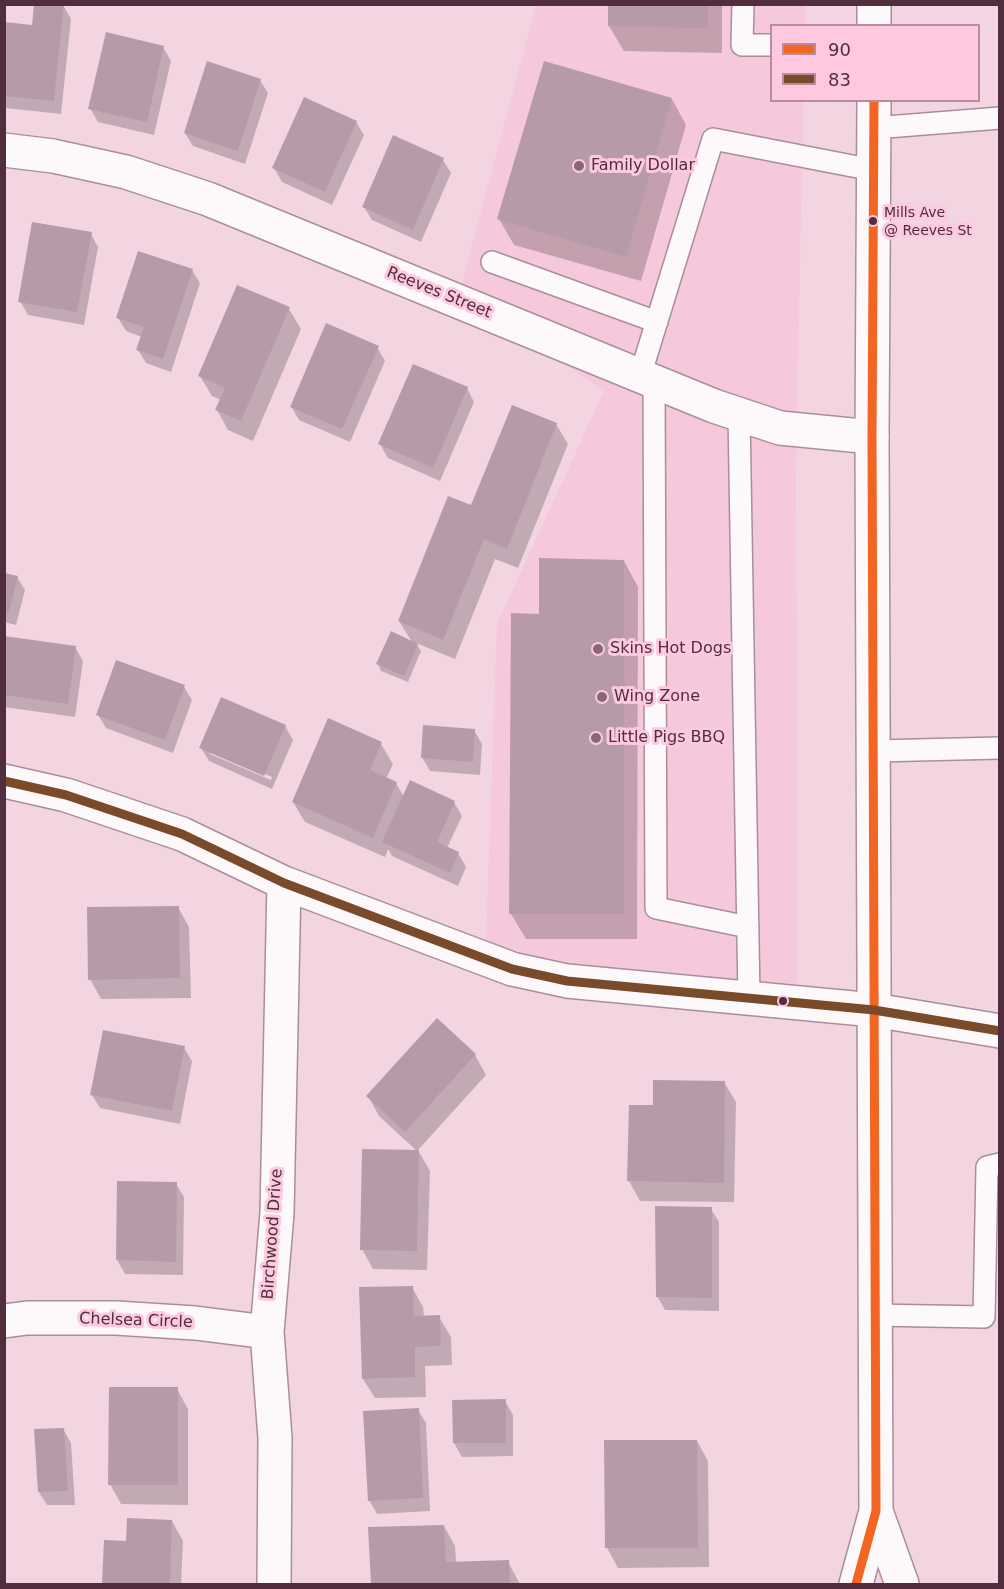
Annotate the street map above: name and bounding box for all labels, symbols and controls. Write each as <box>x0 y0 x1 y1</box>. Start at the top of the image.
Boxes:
legend <box>770 24 980 102</box>
text: 90 <box>828 39 851 60</box>
text: 83 <box>828 69 851 90</box>
place label: Family Dollar <box>591 156 695 176</box>
marker: Family Dollar <box>572 159 586 173</box>
place label: Mills Ave @ Reeves St <box>884 205 972 238</box>
marker: Mills Ave @ Reeves St <box>867 215 879 227</box>
street label: Reeves Street <box>384 263 494 323</box>
place label: Skins Hot Dogs <box>610 639 731 659</box>
marker: Skins Hot Dogs <box>591 642 605 656</box>
place label: Wing Zone <box>614 687 700 707</box>
marker: Wing Zone <box>595 690 609 704</box>
place label: Little Pigs BBQ <box>608 728 725 748</box>
marker: Little Pigs BBQ <box>589 731 603 745</box>
unlabelled marker <box>777 995 789 1007</box>
street label: Birchwood Drive <box>259 1168 287 1300</box>
street label: Chelsea Circle <box>79 1309 193 1333</box>

